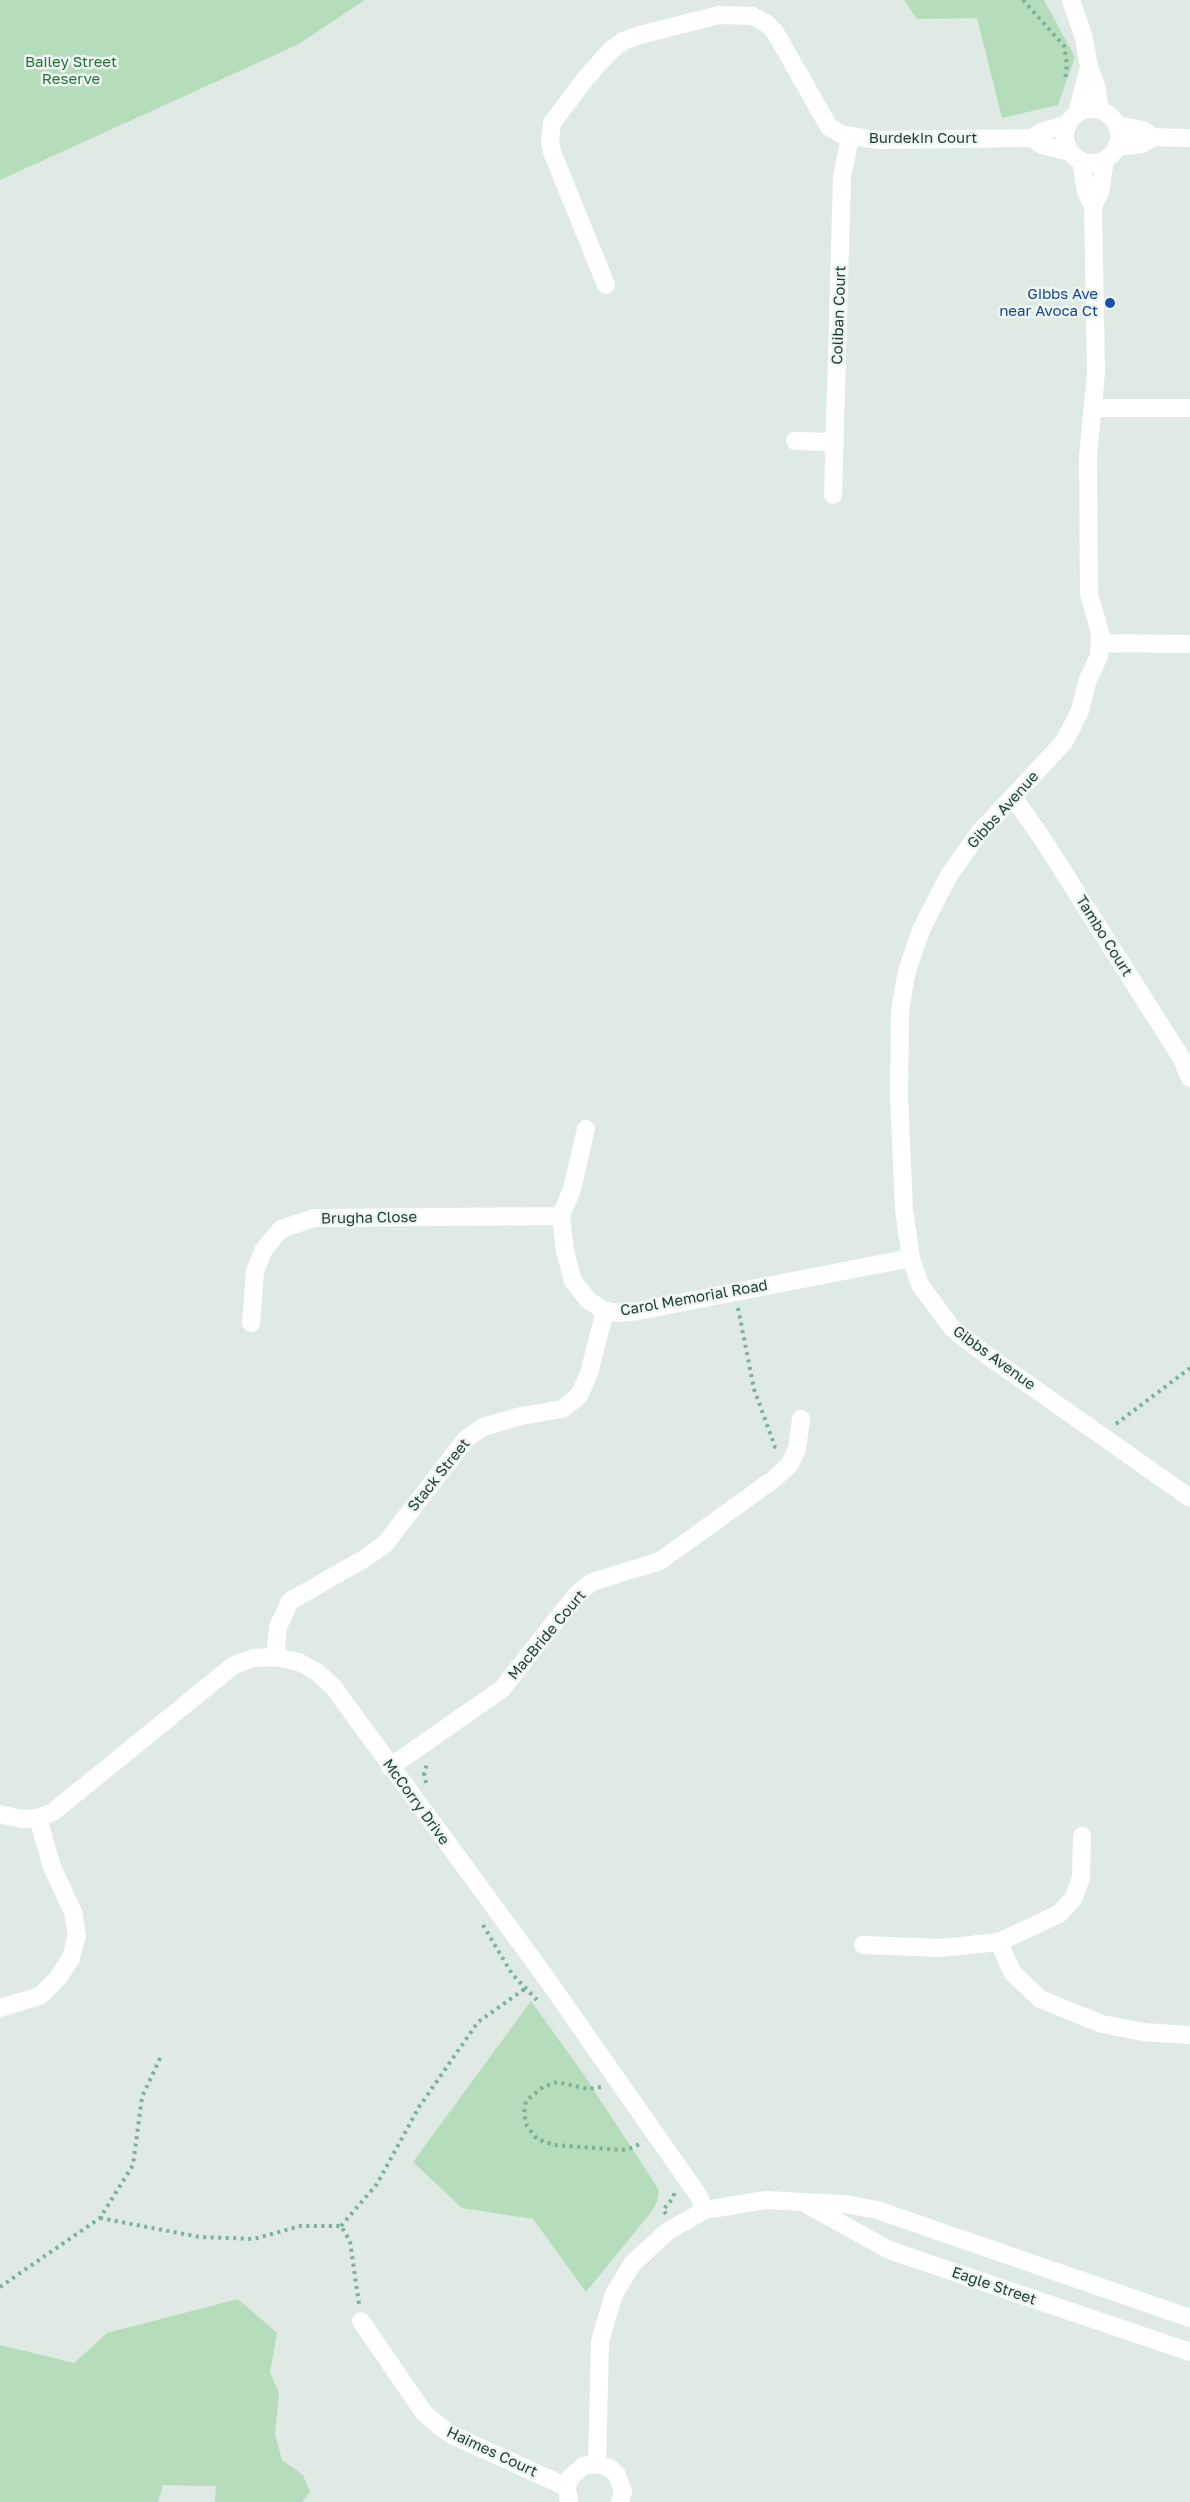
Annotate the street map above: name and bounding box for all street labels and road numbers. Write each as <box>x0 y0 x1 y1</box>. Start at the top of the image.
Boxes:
street label: Burdekin Court <box>869 129 977 147</box>
street label: Coliban Court <box>828 265 850 365</box>
street label: Gibbs Avenue <box>964 768 1042 852</box>
street label: Tambo Court <box>1072 892 1136 980</box>
street label: Brugha Close <box>321 1208 417 1228</box>
street label: Carol Memorial Road <box>619 1276 769 1320</box>
street label: Gibbs Avenue <box>949 1322 1039 1394</box>
street label: Stack Street <box>404 1435 474 1515</box>
street label: MacBride Court <box>504 1586 590 1684</box>
street label: McCorry Drive <box>379 1756 453 1848</box>
street label: Eagle Street <box>949 2263 1039 2309</box>
street label: Haimes Court <box>444 2423 540 2481</box>

